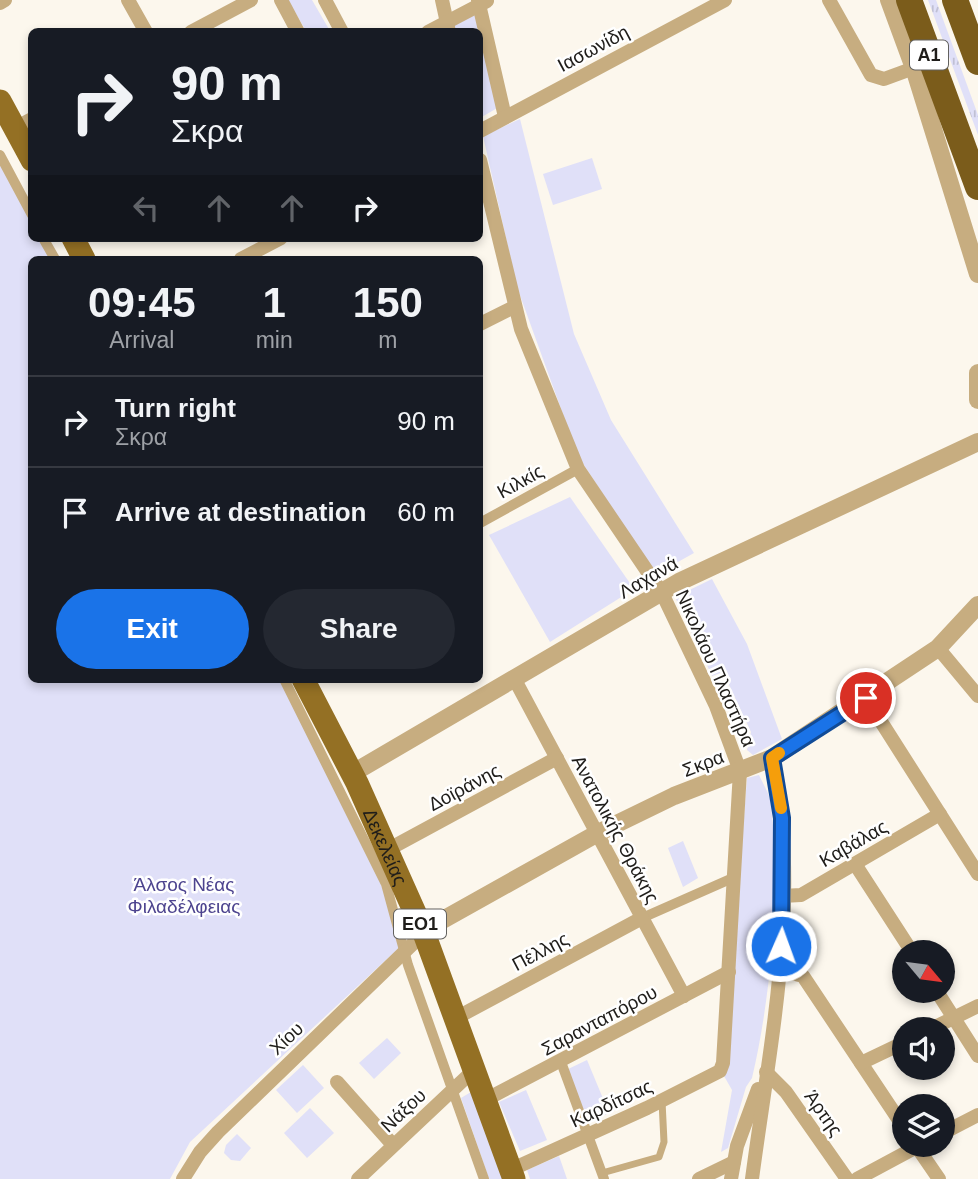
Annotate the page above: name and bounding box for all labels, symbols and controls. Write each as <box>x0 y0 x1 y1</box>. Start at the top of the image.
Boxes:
street label: Ιασωνίδη <box>554 21 632 76</box>
road number: Α1 <box>910 40 948 70</box>
icon: right <box>56 56 147 147</box>
text: 90 m <box>171 56 283 110</box>
text: Σκρα <box>171 113 243 149</box>
icon: left <box>127 189 165 227</box>
icon: ahead <box>200 189 238 227</box>
icon: ahead <box>273 189 311 227</box>
icon: right <box>346 189 384 227</box>
text: 09:45 <box>88 279 196 326</box>
text: 1 <box>262 279 286 326</box>
text: 150 <box>353 279 423 326</box>
text: Arrival <box>109 327 174 353</box>
text: min <box>256 327 293 353</box>
text: m <box>378 327 397 353</box>
text: Turn right <box>115 393 236 423</box>
icon: right <box>56 403 94 441</box>
text: 90 m <box>397 406 455 436</box>
text: Σκρα <box>115 424 167 450</box>
street label: Κιλκίς <box>494 460 547 503</box>
icon: arrive <box>56 494 94 532</box>
text: Arrive at destination <box>115 497 366 527</box>
text: 60 m <box>397 497 455 527</box>
street label: Λαχανά <box>615 552 681 603</box>
street label: Νικολάου Πλαστήρα <box>672 587 760 750</box>
button: Exit <box>56 589 249 669</box>
button: Share <box>263 589 455 669</box>
pin <box>836 668 896 728</box>
icon: arrive <box>847 679 885 717</box>
street label: Σκρα <box>679 746 727 781</box>
street label: Ανατολικής Θράκης <box>568 752 663 907</box>
street label: Δοϊράνης <box>425 760 504 815</box>
street label: Δεκελείας <box>359 805 411 888</box>
street label: Καβάλας <box>816 816 891 871</box>
park label: Άλσος Νέας Φιλαδέλφειας <box>128 874 240 917</box>
road number: ΕΟ1 <box>394 909 446 939</box>
position arrow <box>744 909 818 983</box>
street label: Πέλλης <box>508 928 572 975</box>
north arrow <box>892 940 956 1003</box>
map controls <box>892 940 955 1157</box>
street label: Σαρανταπόρου <box>538 981 661 1060</box>
button: sound <box>892 1017 955 1080</box>
street label: Χίου <box>265 1018 307 1059</box>
street label: Καρδίτσας <box>567 1075 656 1132</box>
street label: Νάξου <box>377 1084 430 1136</box>
street label: Άρτης <box>801 1087 847 1140</box>
button: layers <box>892 1094 955 1157</box>

